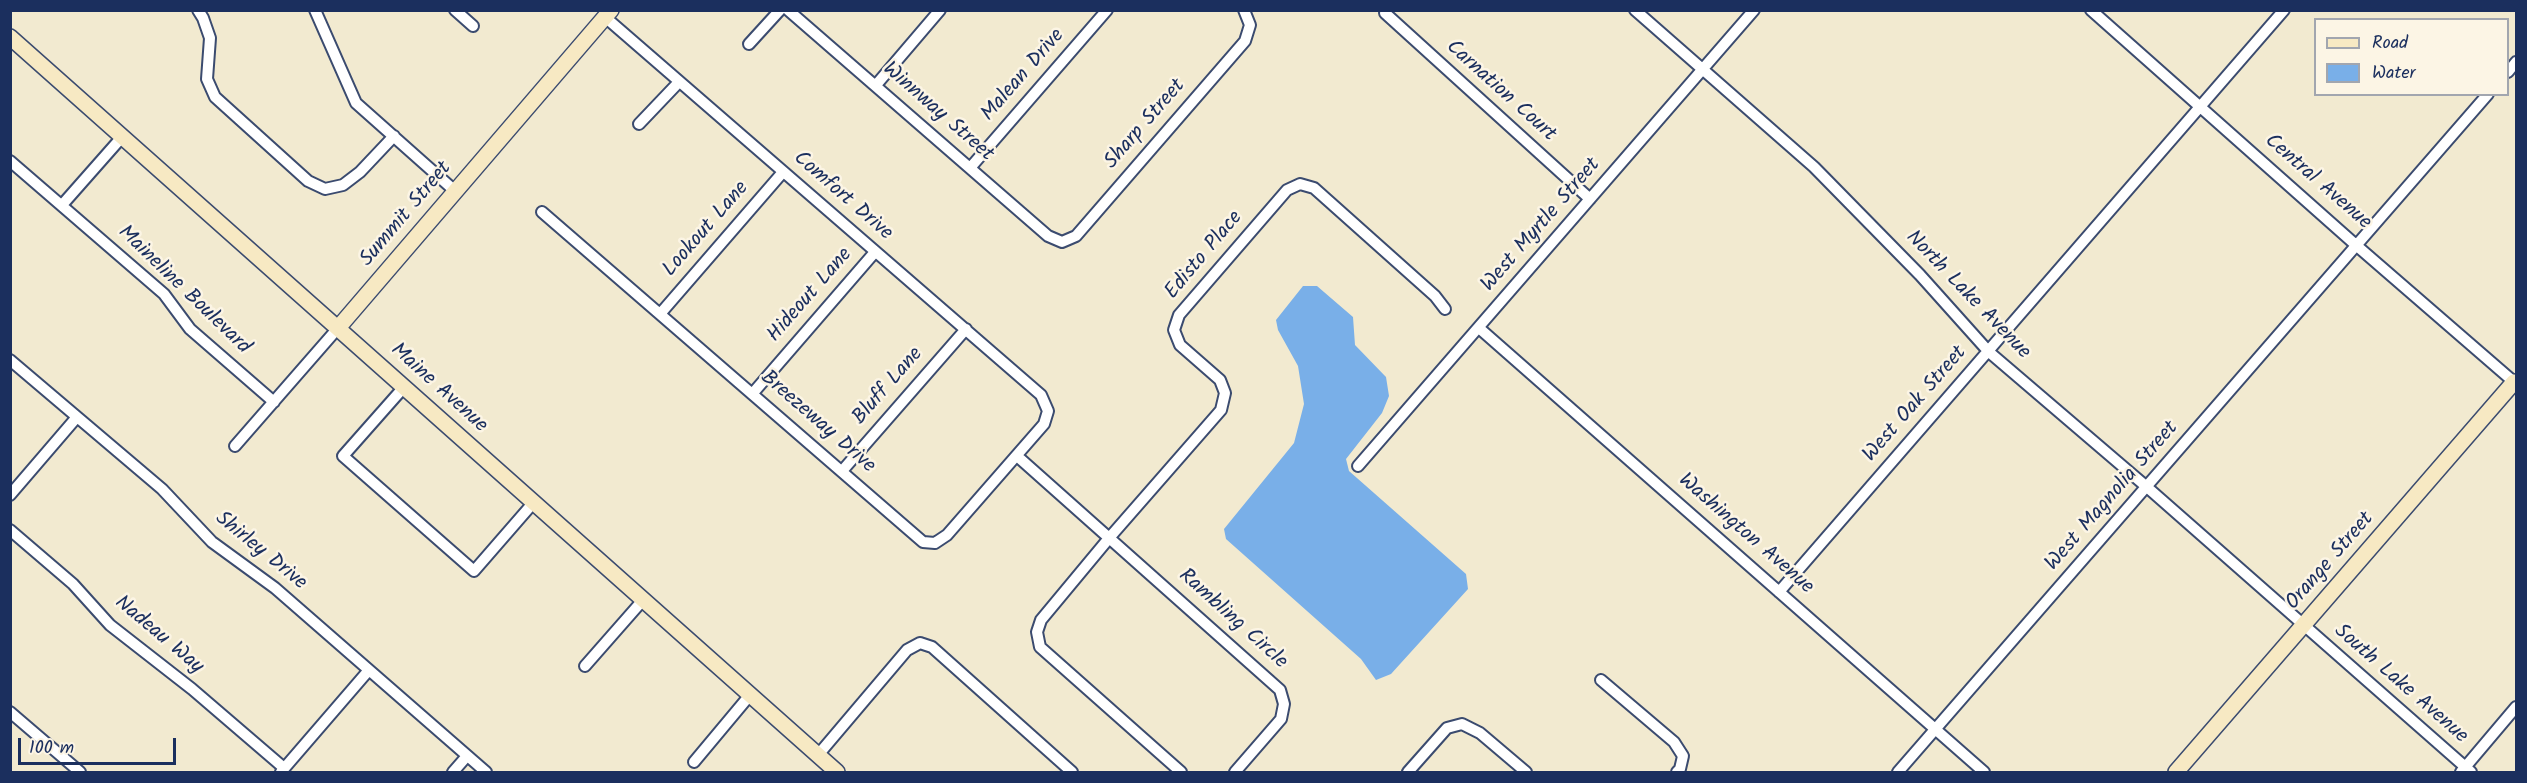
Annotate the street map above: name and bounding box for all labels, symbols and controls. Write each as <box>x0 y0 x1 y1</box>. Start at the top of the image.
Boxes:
legend <box>2314 18 2509 96</box>
street label: Malean Drive <box>977 25 1071 127</box>
text: Road <box>2372 29 2408 58</box>
street label: Carnation Court <box>1440 36 1560 148</box>
street label: Winnway Street <box>876 58 998 168</box>
text: Water <box>2372 59 2416 88</box>
street label: Sharp Street <box>1100 75 1192 175</box>
street label: Central Avenue <box>2258 130 2376 236</box>
street label: Comfort Drive <box>787 147 897 247</box>
street label: West Myrtle Street <box>1477 154 1607 298</box>
street label: Summit Street <box>356 157 458 273</box>
street label: Lookout Lane <box>659 177 755 283</box>
street label: Edisto Place <box>1161 207 1249 305</box>
street label: Maineline Boulevard <box>111 221 255 361</box>
street label: North Lake Avenue <box>1899 226 2035 366</box>
street label: Hideout Lane <box>763 244 859 348</box>
street label: Maine Avenue <box>384 339 492 439</box>
street label: West Oak Street <box>1859 342 1973 468</box>
street label: Bluff Lane <box>848 343 930 431</box>
street label: Breezeway Drive <box>754 366 880 480</box>
street label: West Magnolia Street <box>2041 417 2185 577</box>
street label: Washington Avenue <box>1672 469 1818 601</box>
street label: Shirley Drive <box>209 507 311 597</box>
street label: Orange Street <box>2281 508 2381 616</box>
street label: Rambling Circle <box>1172 564 1292 676</box>
street label: Nadeau Way <box>108 591 208 681</box>
street label: South Lake Avenue <box>2328 620 2472 750</box>
scale bar <box>21 726 178 764</box>
text: 100 m <box>29 734 74 763</box>

